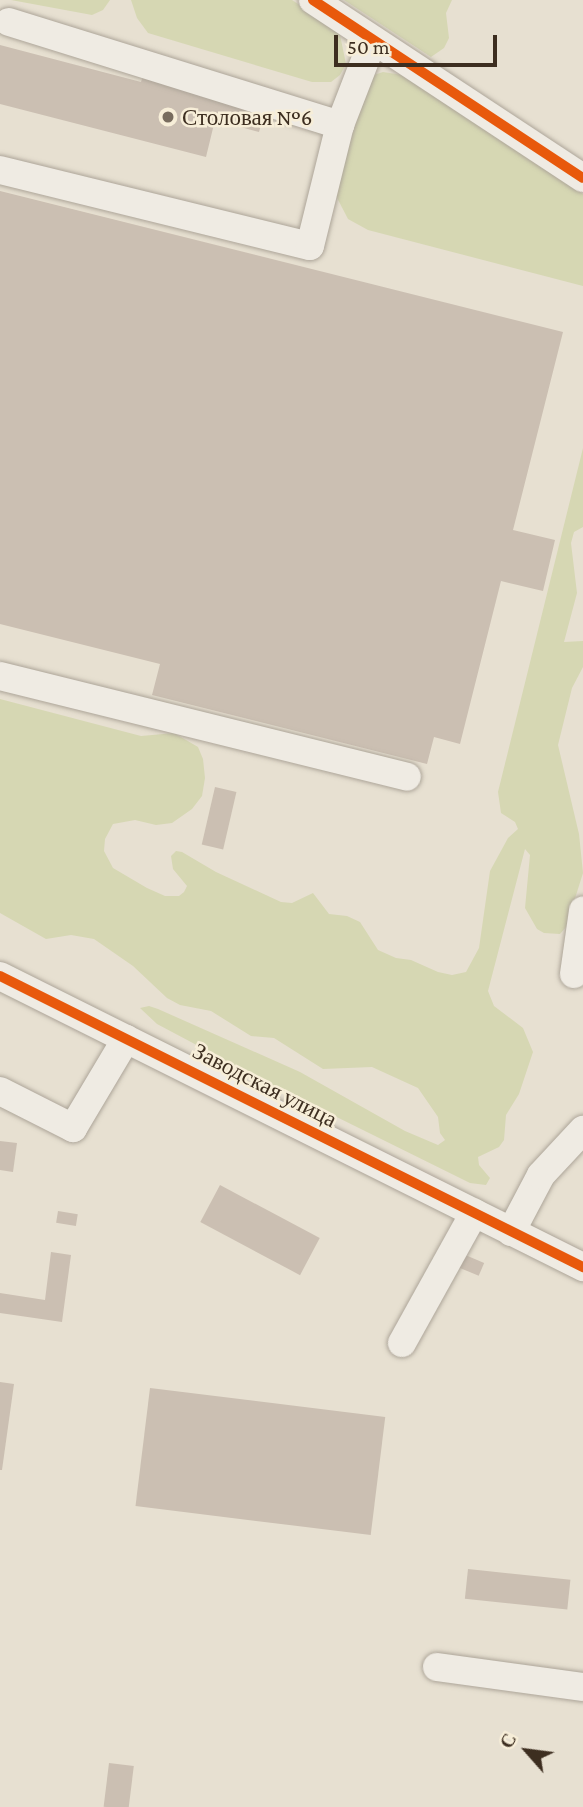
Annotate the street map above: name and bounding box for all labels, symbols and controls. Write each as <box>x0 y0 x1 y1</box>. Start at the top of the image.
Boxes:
scale bar <box>338 21 501 65</box>
text: 50 m <box>347 35 390 59</box>
place label: Столовая №6 <box>182 103 312 131</box>
marker: Столовая №6 <box>160 109 176 125</box>
street label: Заводская улица <box>188 1037 342 1133</box>
north arrow <box>492 1716 562 1786</box>
text: С <box>496 1730 521 1752</box>

